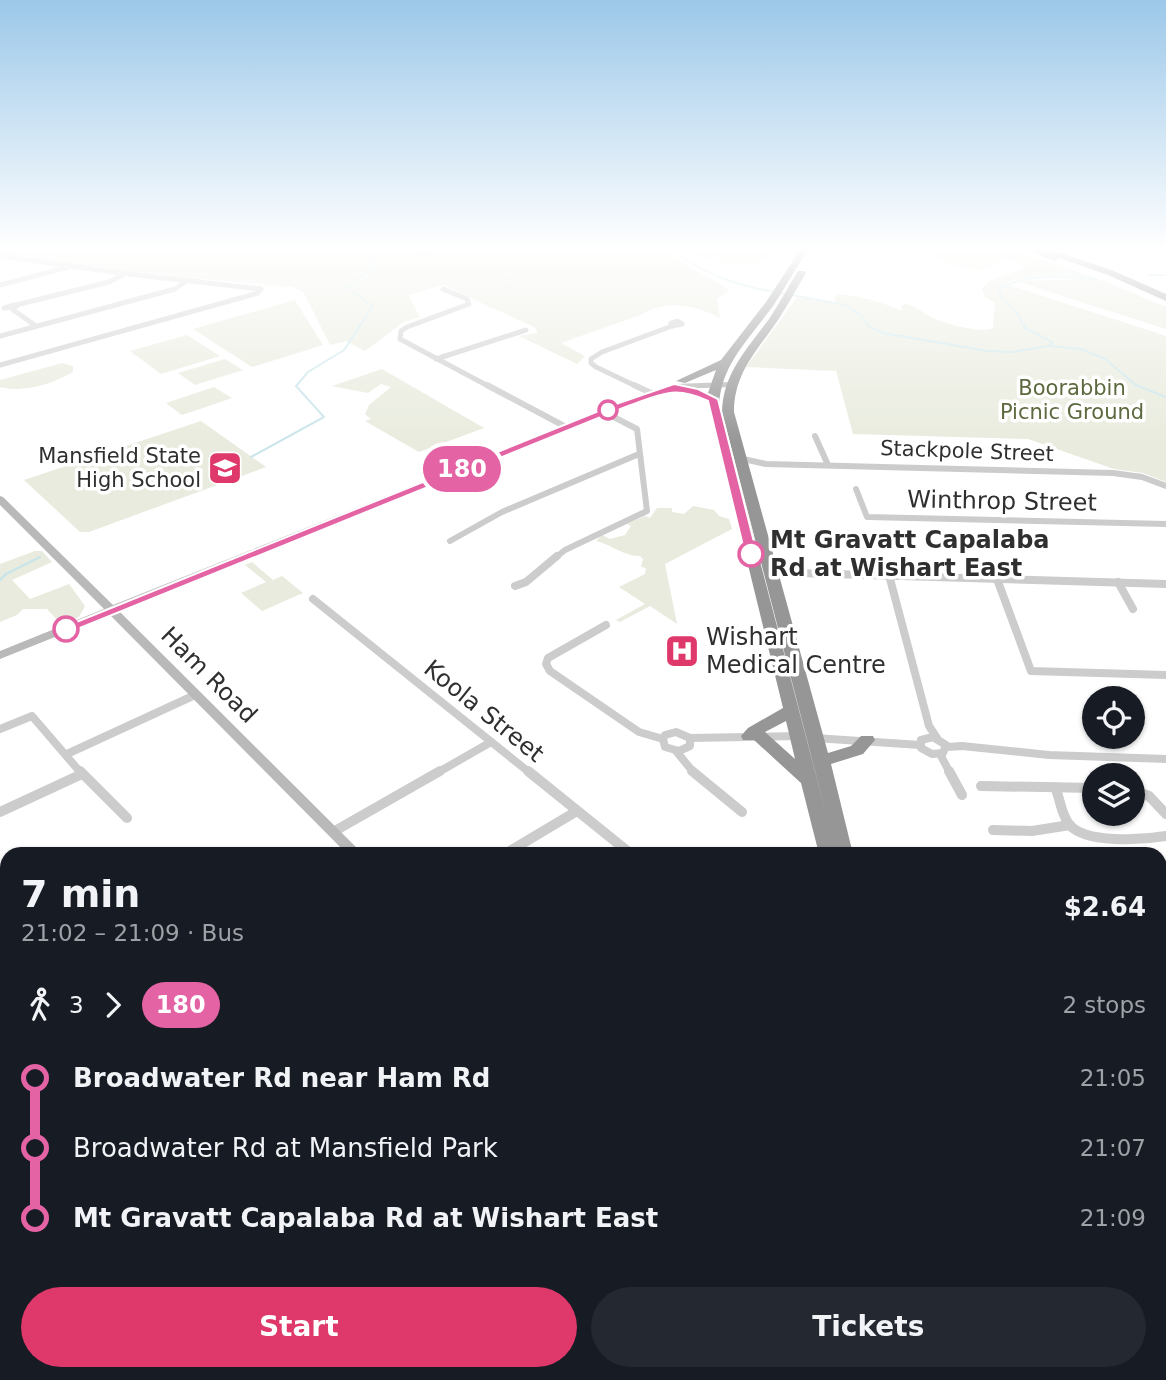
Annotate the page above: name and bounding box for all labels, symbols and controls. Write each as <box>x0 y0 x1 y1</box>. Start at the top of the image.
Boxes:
park label: Boorabbin Picnic Ground <box>1000 376 1144 424</box>
unlabelled marker <box>598 400 618 420</box>
street label: Stackpole Street <box>880 436 1054 466</box>
place label: Mansfield State High School <box>38 444 201 492</box>
line badge: 180 <box>422 446 502 492</box>
school or university icon: Mansfield State High School <box>206 449 244 487</box>
text: 180 <box>437 455 487 483</box>
street label: Winthrop Street <box>907 485 1097 517</box>
place label: Mt Gravatt Capalaba Rd at Wishart East <box>770 526 1050 582</box>
marker: Mt Gravatt Capalaba Rd at Wishart East <box>738 541 764 567</box>
unlabelled marker <box>53 616 79 642</box>
street label: Ham Road <box>155 621 263 729</box>
place label: Wishart Medical Centre <box>706 623 886 679</box>
hospital icon: Wishart Medical Centre <box>663 632 701 670</box>
street label: Koola Street <box>419 654 549 768</box>
map controls <box>1082 686 1145 826</box>
button: locate <box>1082 686 1145 749</box>
button: layers <box>1082 763 1145 826</box>
text: 7 min <box>21 872 140 916</box>
text: $2.64 <box>1064 892 1146 922</box>
text: 21:02 – 21:09 · Bus <box>21 920 244 946</box>
icon: walk <box>21 986 59 1024</box>
icon: forward <box>94 986 132 1024</box>
text: 180 <box>156 991 206 1019</box>
text: 3 <box>69 992 84 1018</box>
text: 2 stops <box>1062 992 1146 1018</box>
text: Broadwater Rd near Ham Rd <box>73 1063 491 1093</box>
text: 21:05 <box>1080 1065 1146 1091</box>
text: Broadwater Rd at Mansfield Park <box>73 1133 498 1163</box>
text: 21:07 <box>1080 1135 1146 1161</box>
text: Mt Gravatt Capalaba Rd at Wishart East <box>73 1203 658 1233</box>
text: 21:09 <box>1080 1205 1146 1231</box>
button: Start <box>21 1287 577 1367</box>
button: Tickets <box>591 1287 1146 1367</box>

